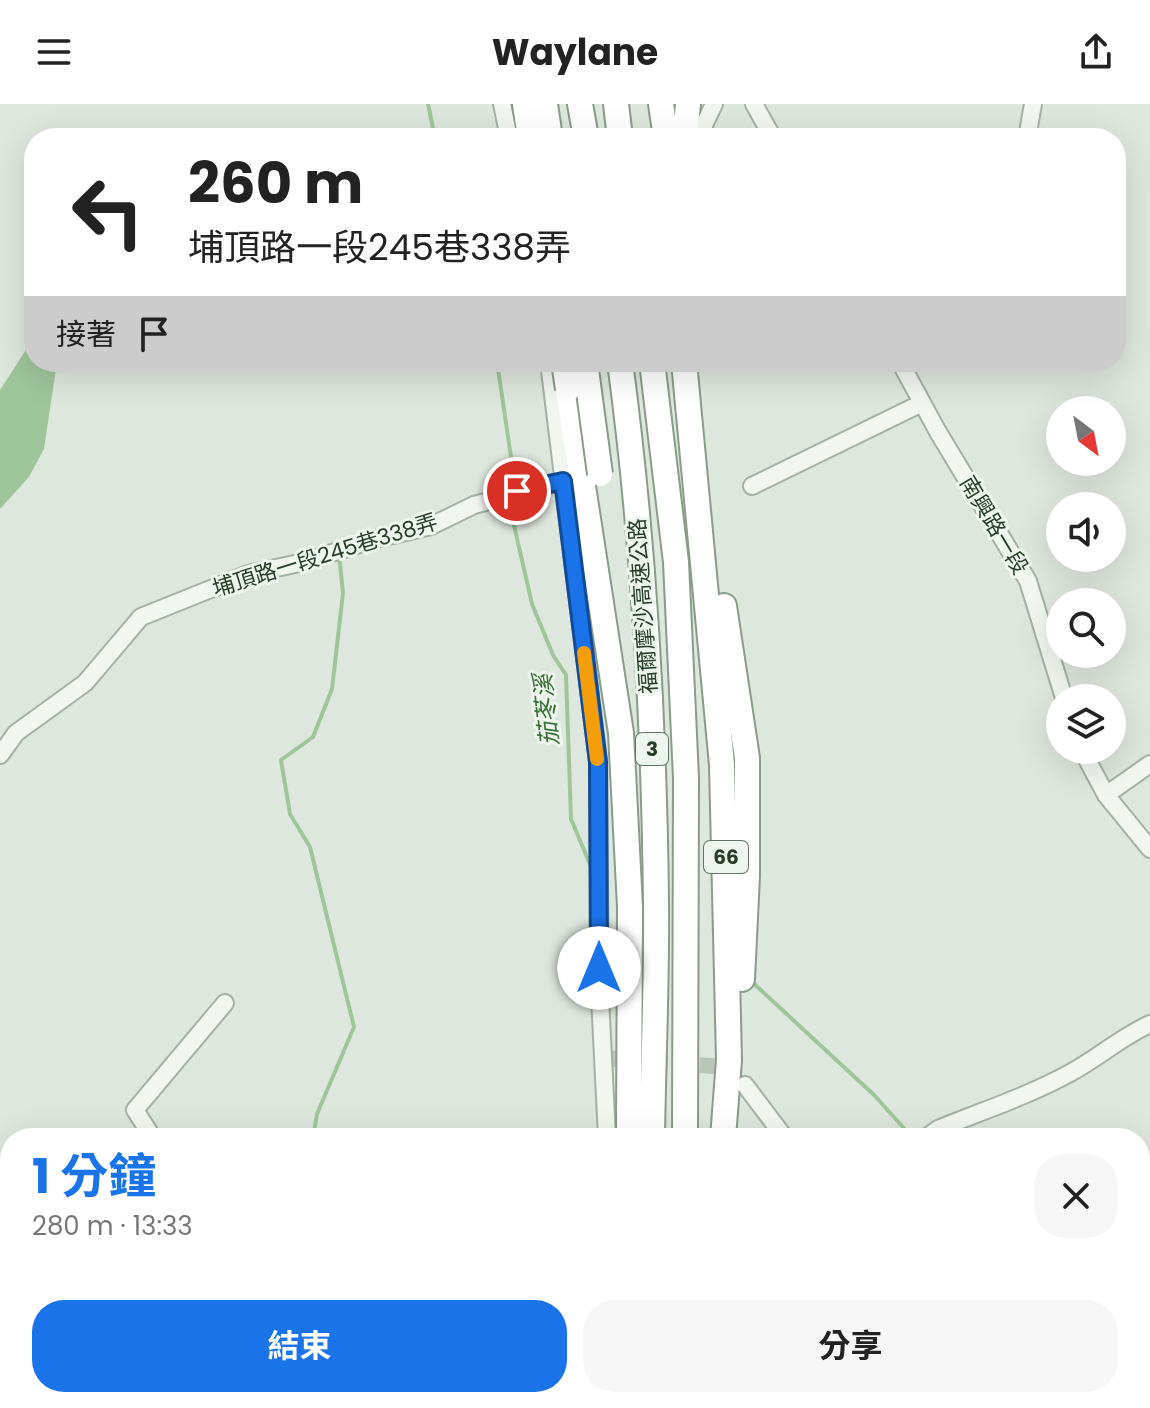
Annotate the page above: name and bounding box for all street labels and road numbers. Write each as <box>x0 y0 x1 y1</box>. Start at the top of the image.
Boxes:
street label: 南興路一段 <box>952 470 1036 580</box>
street label: 埔頂路一段245巷338弄 <box>209 506 441 604</box>
street label: 福爾摩沙高速公路 <box>621 517 665 695</box>
road number: 3 <box>636 733 668 765</box>
road number: 66 <box>704 841 748 873</box>

